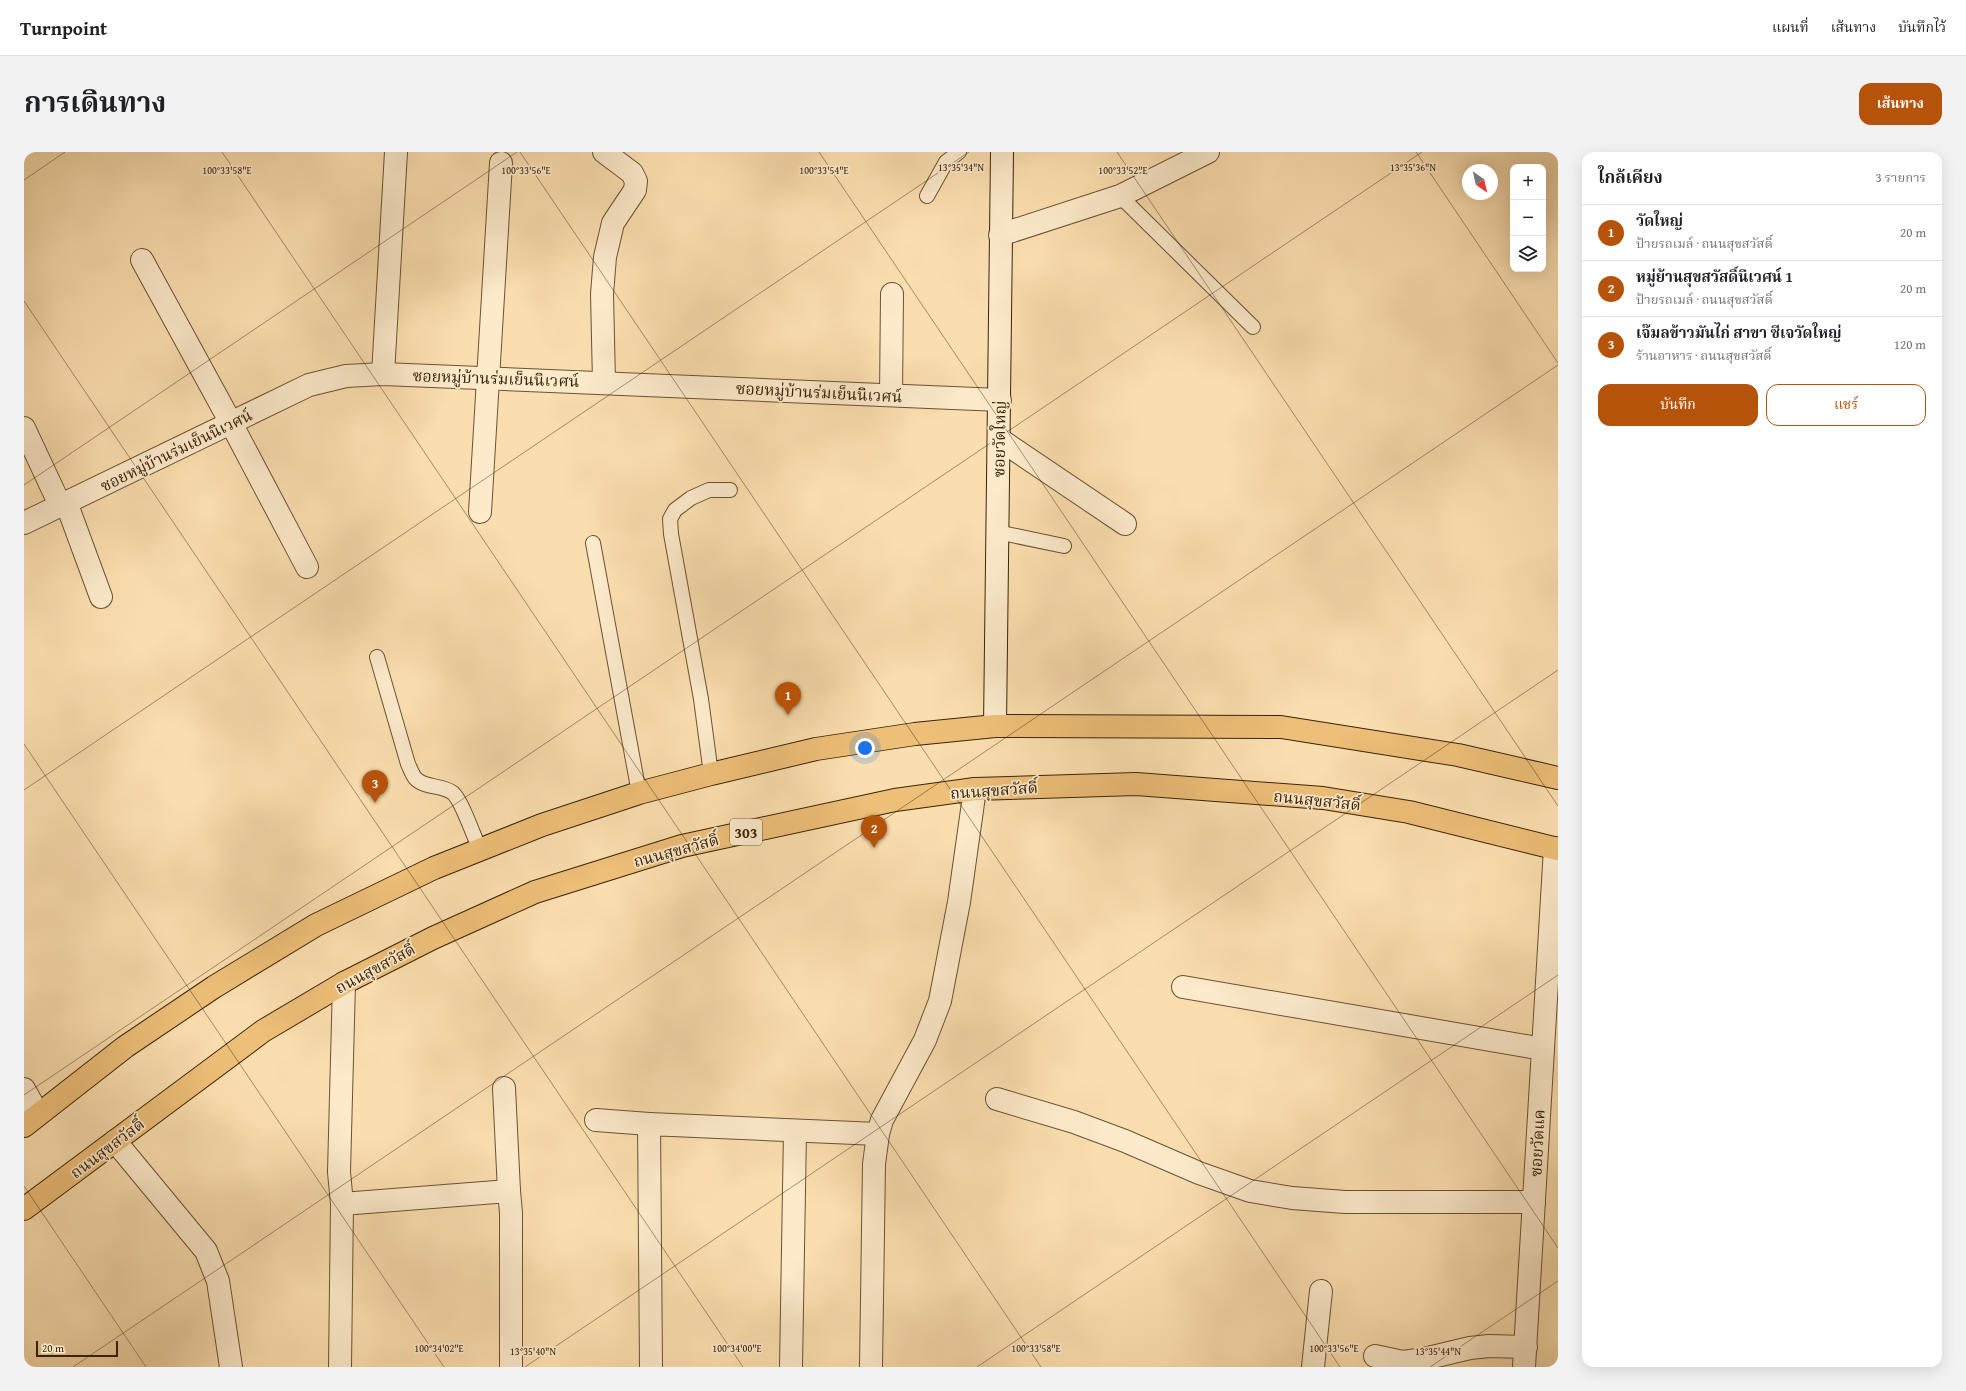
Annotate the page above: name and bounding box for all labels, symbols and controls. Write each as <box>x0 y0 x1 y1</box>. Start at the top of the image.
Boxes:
text: Turnpoint <box>20 14 107 42</box>
text: แผนที่ <box>1772 17 1809 37</box>
text: เส้นทาง <box>1831 17 1876 37</box>
text: บันทึกไว้ <box>1898 17 1946 37</box>
text: การเดินทาง <box>24 81 166 122</box>
button: เส้นทาง <box>1859 83 1942 125</box>
text: 13°35'34"N <box>938 160 984 175</box>
text: 13°35'36"N <box>1390 160 1436 175</box>
text: 100°33'58"E <box>202 163 252 178</box>
text: 100°33'56"E <box>501 163 551 178</box>
text: 100°33'54"E <box>799 163 849 178</box>
text: 100°33'52"E <box>1098 163 1148 178</box>
north arrow <box>1462 164 1498 200</box>
map controls <box>1510 164 1546 272</box>
button: + <box>1510 164 1546 200</box>
text: ใกล้เคียง <box>1598 164 1663 189</box>
text: 3 รายการ <box>1875 168 1926 187</box>
button: − <box>1510 200 1546 236</box>
text: วัดใหญ่ <box>1636 210 1683 231</box>
text: 1 <box>1608 223 1614 242</box>
text: 20 m <box>1900 223 1926 242</box>
text: ป้ายรถเมล์ · ถนนสุขสวัสดิ์ <box>1636 234 1773 253</box>
button: layers <box>1510 236 1546 272</box>
text: หมู่ย้านสุขสวัสดิ์นิเวศน์ 1 <box>1636 266 1793 287</box>
text: 2 <box>1608 279 1614 298</box>
text: 20 m <box>1900 279 1926 298</box>
text: ป้ายรถเมล์ · ถนนสุขสวัสดิ์ <box>1636 290 1773 309</box>
text: เจ๊มลข้าวมันไก่ สาขา ซีเจวัดใหญ่ <box>1636 322 1841 343</box>
text: 3 <box>1608 335 1614 354</box>
text: 120 m <box>1894 335 1926 354</box>
text: ร้านอาหาร · ถนนสุขสวัสดิ์ <box>1636 346 1772 365</box>
street label: ซอยหมู่บ้านร่มเย็นนิเวศน์ <box>412 363 580 393</box>
street label: ซอยหมู่บ้านร่มเย็นนิเวศน์ <box>735 376 903 408</box>
button: บันทึก <box>1598 384 1758 426</box>
button: แชร์ <box>1766 384 1926 426</box>
street label: ซอยวัดใหญ่ <box>986 400 1012 478</box>
street label: ซอยหมู่บ้านร่มเย็นนิเวศน์ <box>96 403 256 497</box>
pin: 1 <box>775 682 801 715</box>
your location <box>855 738 875 758</box>
pin: 3 <box>362 770 388 803</box>
street label: ถนนสุขสวัสดิ์ <box>949 775 1040 805</box>
street label: ถนนสุขสวัสดิ์ <box>1272 783 1363 817</box>
pin: 2 <box>861 815 887 848</box>
road number: 303 <box>730 819 762 845</box>
street label: ถนนสุขสวัสดิ์ <box>630 827 723 873</box>
street label: ถนนสุขสวัสดิ์ <box>331 936 420 999</box>
street label: ซอยวัดแค <box>1523 1109 1551 1177</box>
street label: ถนนสุขสวัสดิ์ <box>65 1111 150 1184</box>
scale bar <box>36 1339 118 1358</box>
text: 20 m <box>42 1340 64 1356</box>
text: 100°34'02"E <box>414 1341 464 1356</box>
text: 100°34'00"E <box>712 1341 762 1356</box>
text: 100°33'58"E <box>1011 1341 1061 1356</box>
text: 100°33'56"E <box>1309 1341 1359 1356</box>
text: 13°35'40"N <box>510 1344 556 1359</box>
text: 13°35'44"N <box>1415 1344 1461 1359</box>

